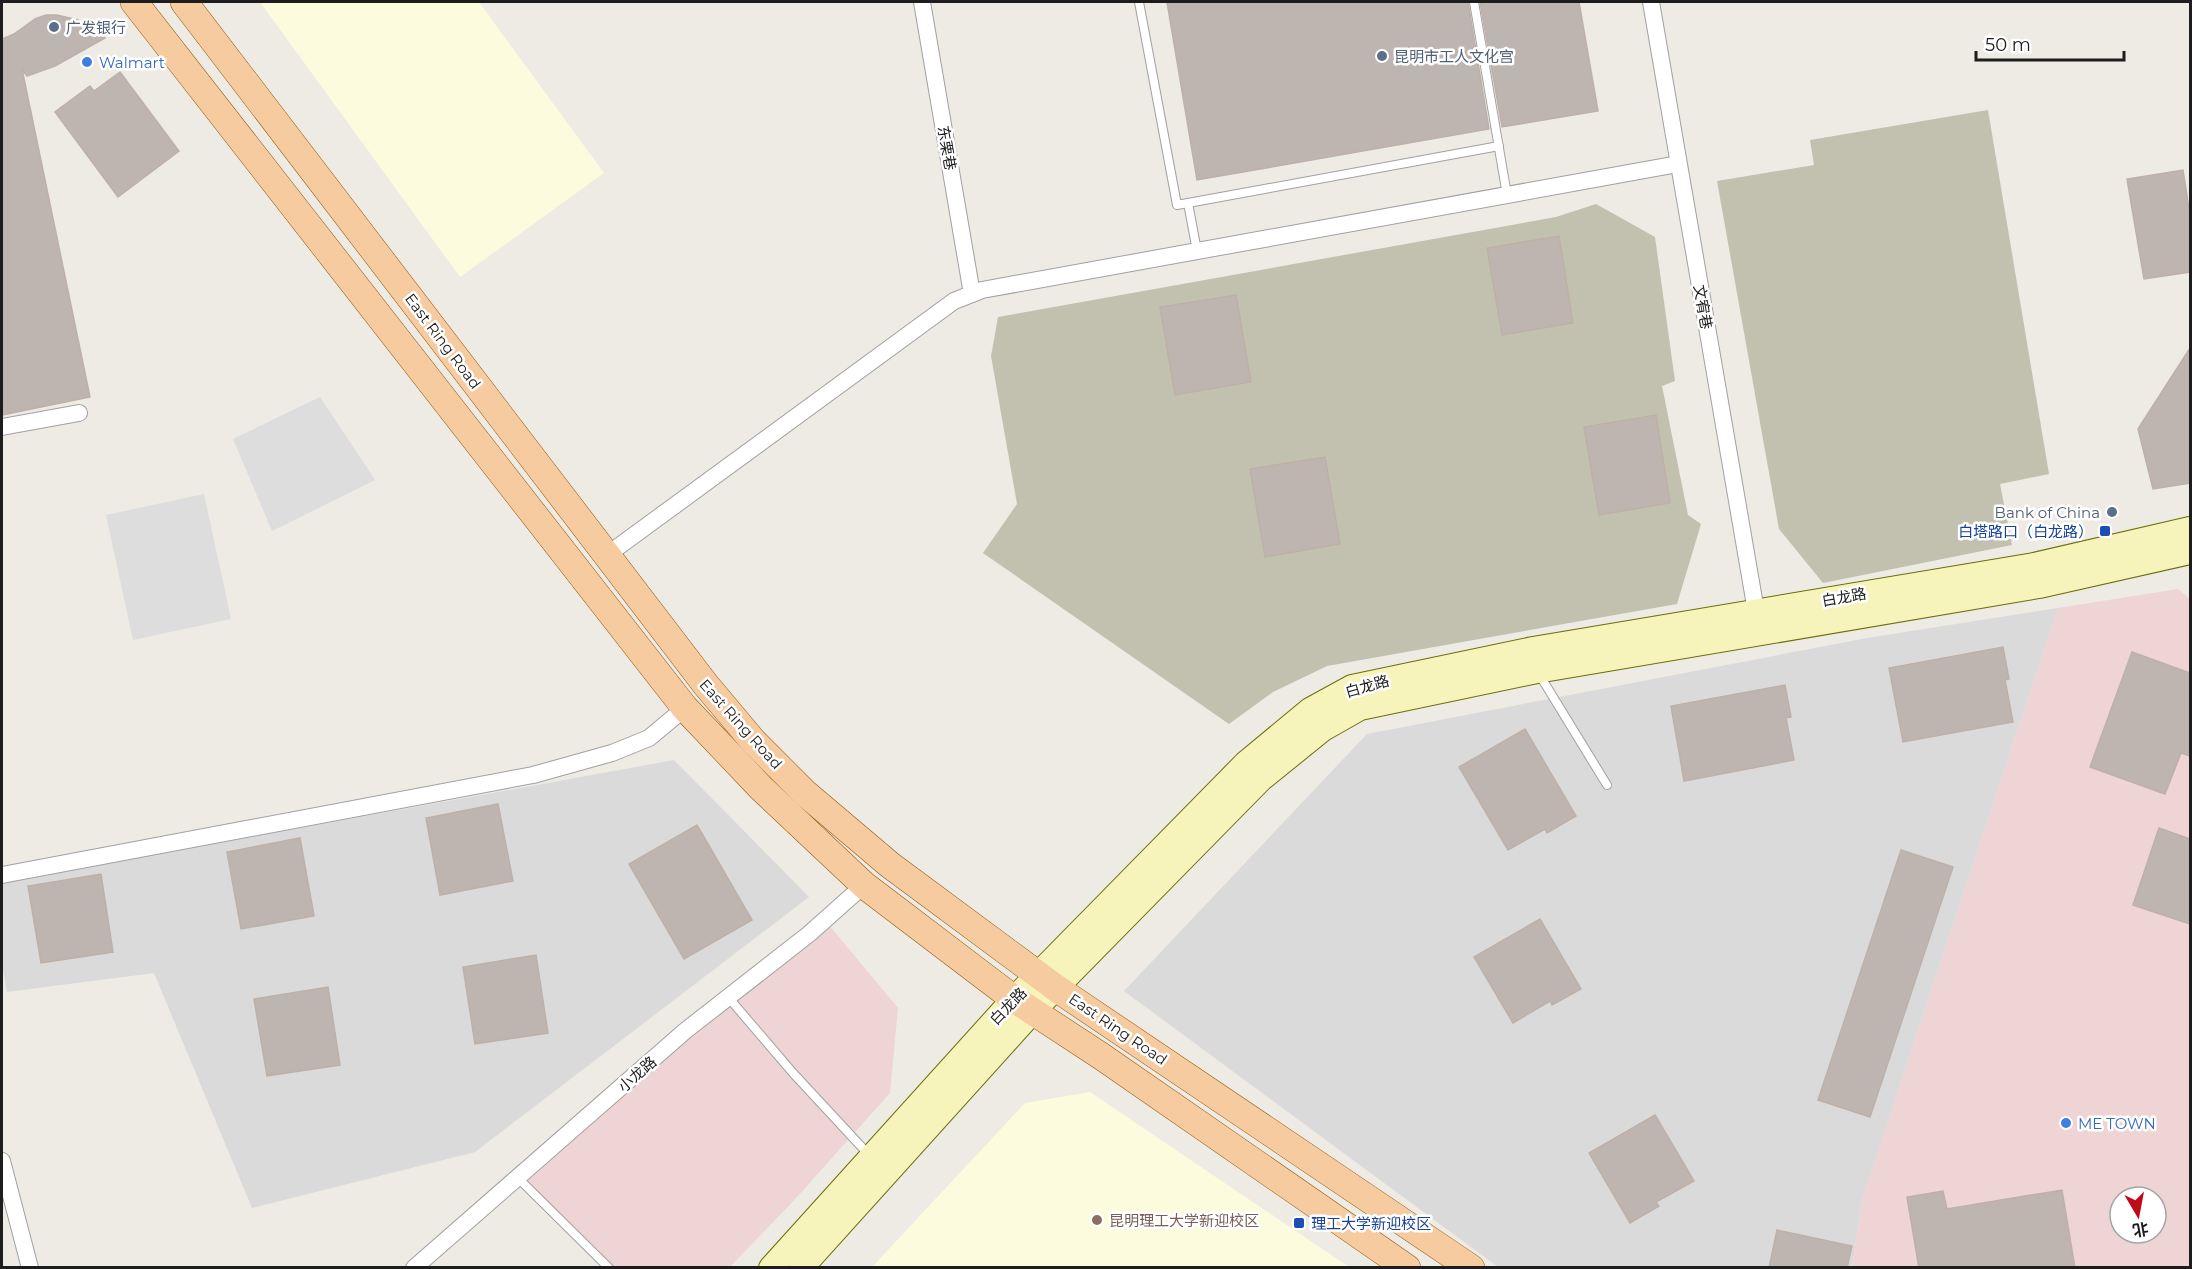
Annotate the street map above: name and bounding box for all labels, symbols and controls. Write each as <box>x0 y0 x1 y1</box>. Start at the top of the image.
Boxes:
place label: 广发银行 <box>66 18 126 37</box>
marker: 广发银行 <box>47 20 61 34</box>
scale bar <box>1976 24 2124 62</box>
text: 50 m <box>1985 34 2031 56</box>
place label: 昆明市工人文化宫 <box>1394 47 1514 66</box>
marker: 昆明市工人文化宫 <box>1375 49 1389 63</box>
place label: Walmart <box>99 53 165 72</box>
marker: Walmart <box>80 55 94 69</box>
street label: 东栗巷 <box>934 124 960 172</box>
street label: 文宥巷 <box>1690 283 1716 331</box>
street label: East Ring Road <box>401 290 485 392</box>
place label: Bank of China <box>1995 503 2100 522</box>
marker: Bank of China <box>2105 505 2119 519</box>
place label: 白塔路口（白龙路） <box>1958 522 2093 541</box>
marker: 白塔路口（白龙路） <box>2098 524 2112 538</box>
street label: 白龙路 <box>1820 584 1868 610</box>
street label: 白龙路 <box>1343 671 1391 701</box>
street label: East Ring Road <box>696 675 786 773</box>
street label: 白龙路 <box>986 983 1030 1029</box>
street label: East Ring Road <box>1065 989 1171 1069</box>
street label: 小龙路 <box>614 1052 660 1096</box>
place label: ME TOWN <box>2078 1114 2156 1133</box>
marker: ME TOWN <box>2059 1116 2073 1130</box>
north arrow <box>2108 1185 2168 1245</box>
place label: 昆明理工大学新迎校区 <box>1109 1211 1259 1230</box>
marker: 昆明理工大学新迎校区 <box>1090 1213 1104 1227</box>
place label: 理工大学新迎校区 <box>1311 1214 1431 1233</box>
marker: 理工大学新迎校区 <box>1292 1216 1306 1230</box>
text: 北 <box>2131 1219 2150 1240</box>

